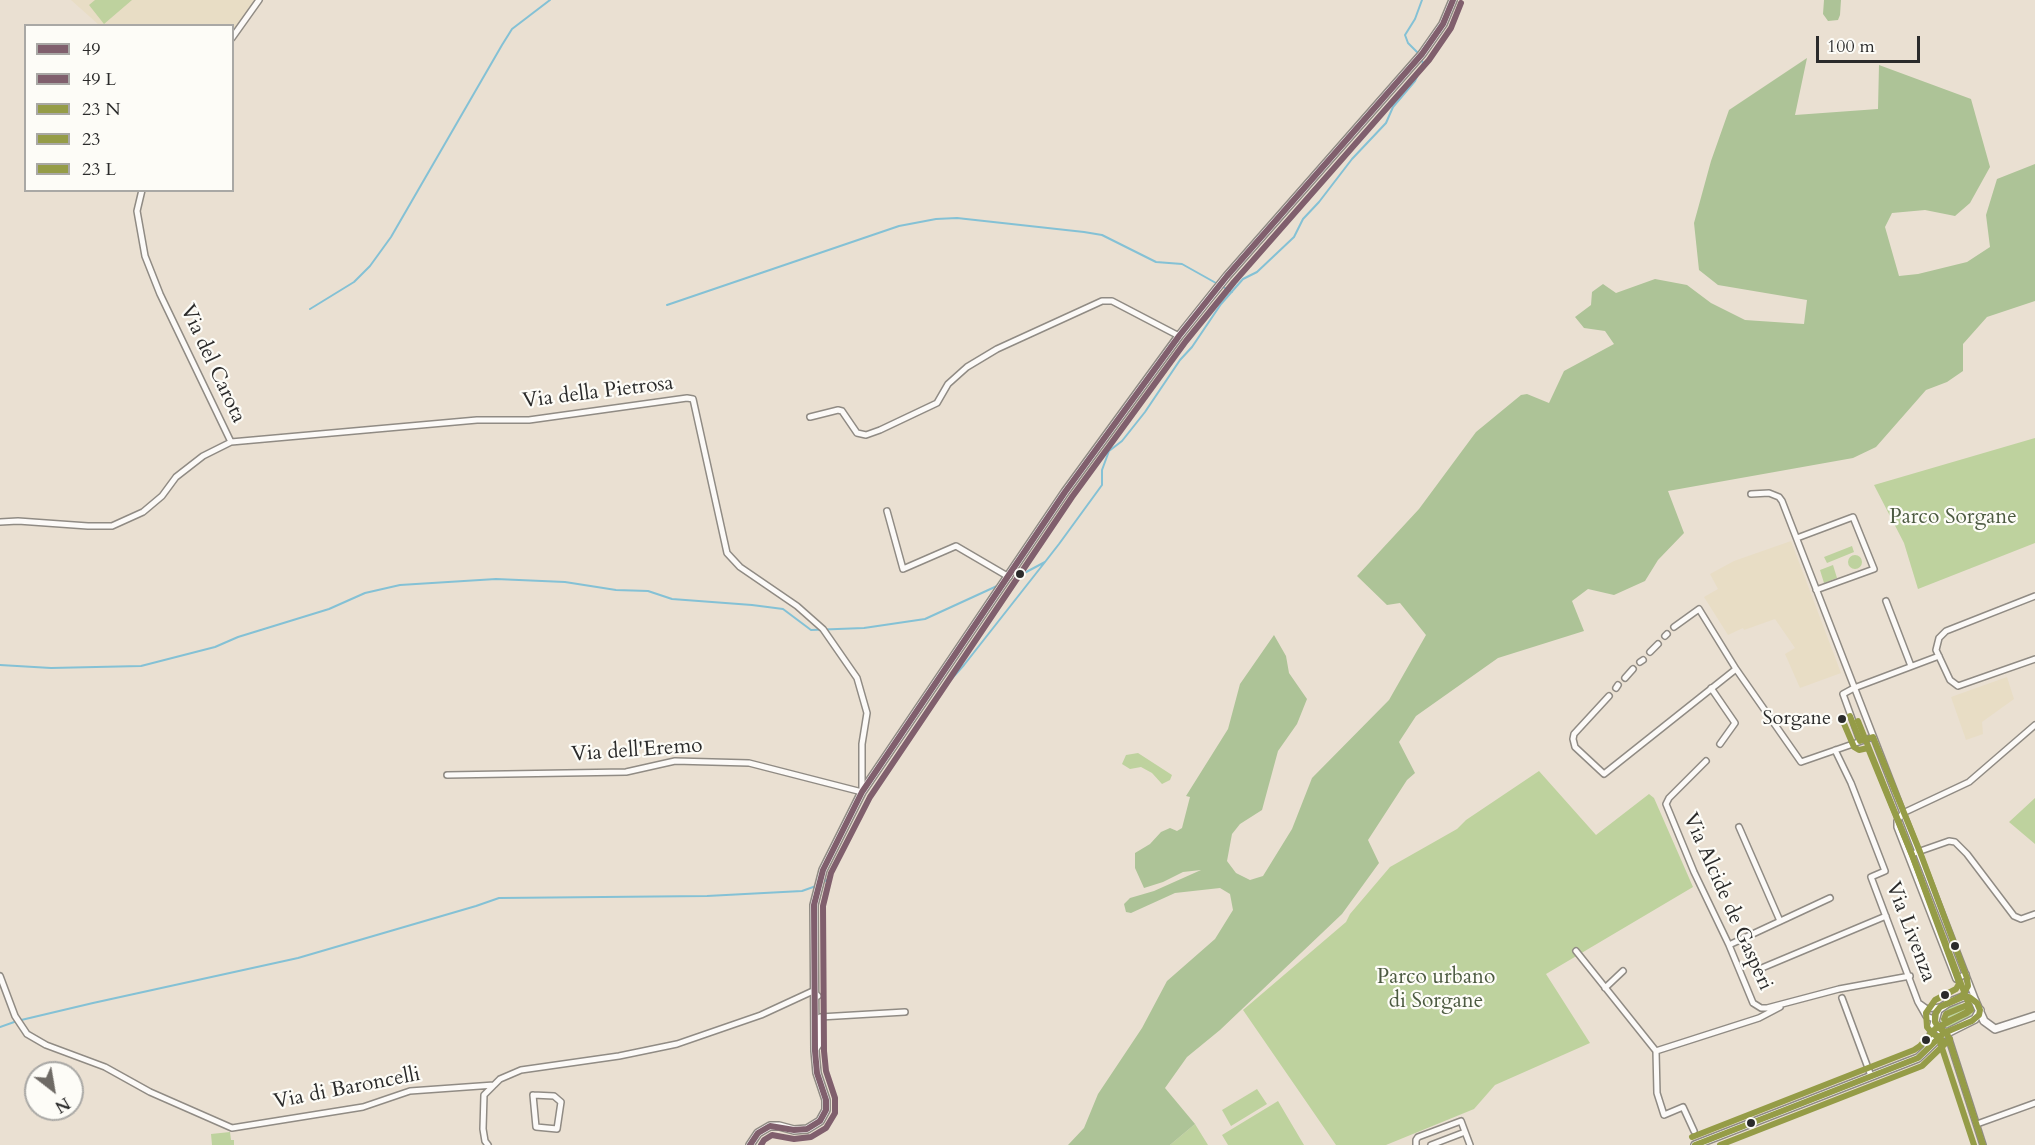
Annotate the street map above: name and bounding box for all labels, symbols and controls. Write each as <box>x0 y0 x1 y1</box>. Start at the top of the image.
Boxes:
legend <box>24 24 234 192</box>
scale bar <box>1819 24 1922 62</box>
text: 100 m <box>1827 34 1875 59</box>
text: 49 <box>82 37 100 62</box>
text: 49 L <box>82 67 116 92</box>
text: 23 N <box>82 97 121 122</box>
text: 23 <box>82 127 100 152</box>
text: 23 L <box>82 157 116 182</box>
street label: Via del Carota <box>174 301 250 427</box>
street label: Via della Pietrosa <box>521 371 675 415</box>
park label: Parco Sorgane <box>1889 505 2017 531</box>
unlabelled marker <box>1014 568 1026 580</box>
place label: Sorgane <box>1763 707 1831 731</box>
marker: Sorgane <box>1836 713 1848 725</box>
street label: Via dell'Eremo <box>571 734 703 768</box>
street label: Via Alcide de Gasperi <box>1677 809 1777 995</box>
street label: Via Livenza <box>1879 878 1941 986</box>
unlabelled marker <box>1949 940 1961 952</box>
park label: Parco urbano di Sorgane <box>1377 965 1495 1015</box>
unlabelled marker <box>1939 989 1951 1001</box>
unlabelled marker <box>1920 1034 1932 1046</box>
north arrow <box>24 1061 84 1121</box>
street label: Via di Baroncelli <box>272 1062 422 1116</box>
text: N <box>51 1092 74 1118</box>
unlabelled marker <box>1745 1117 1757 1129</box>

